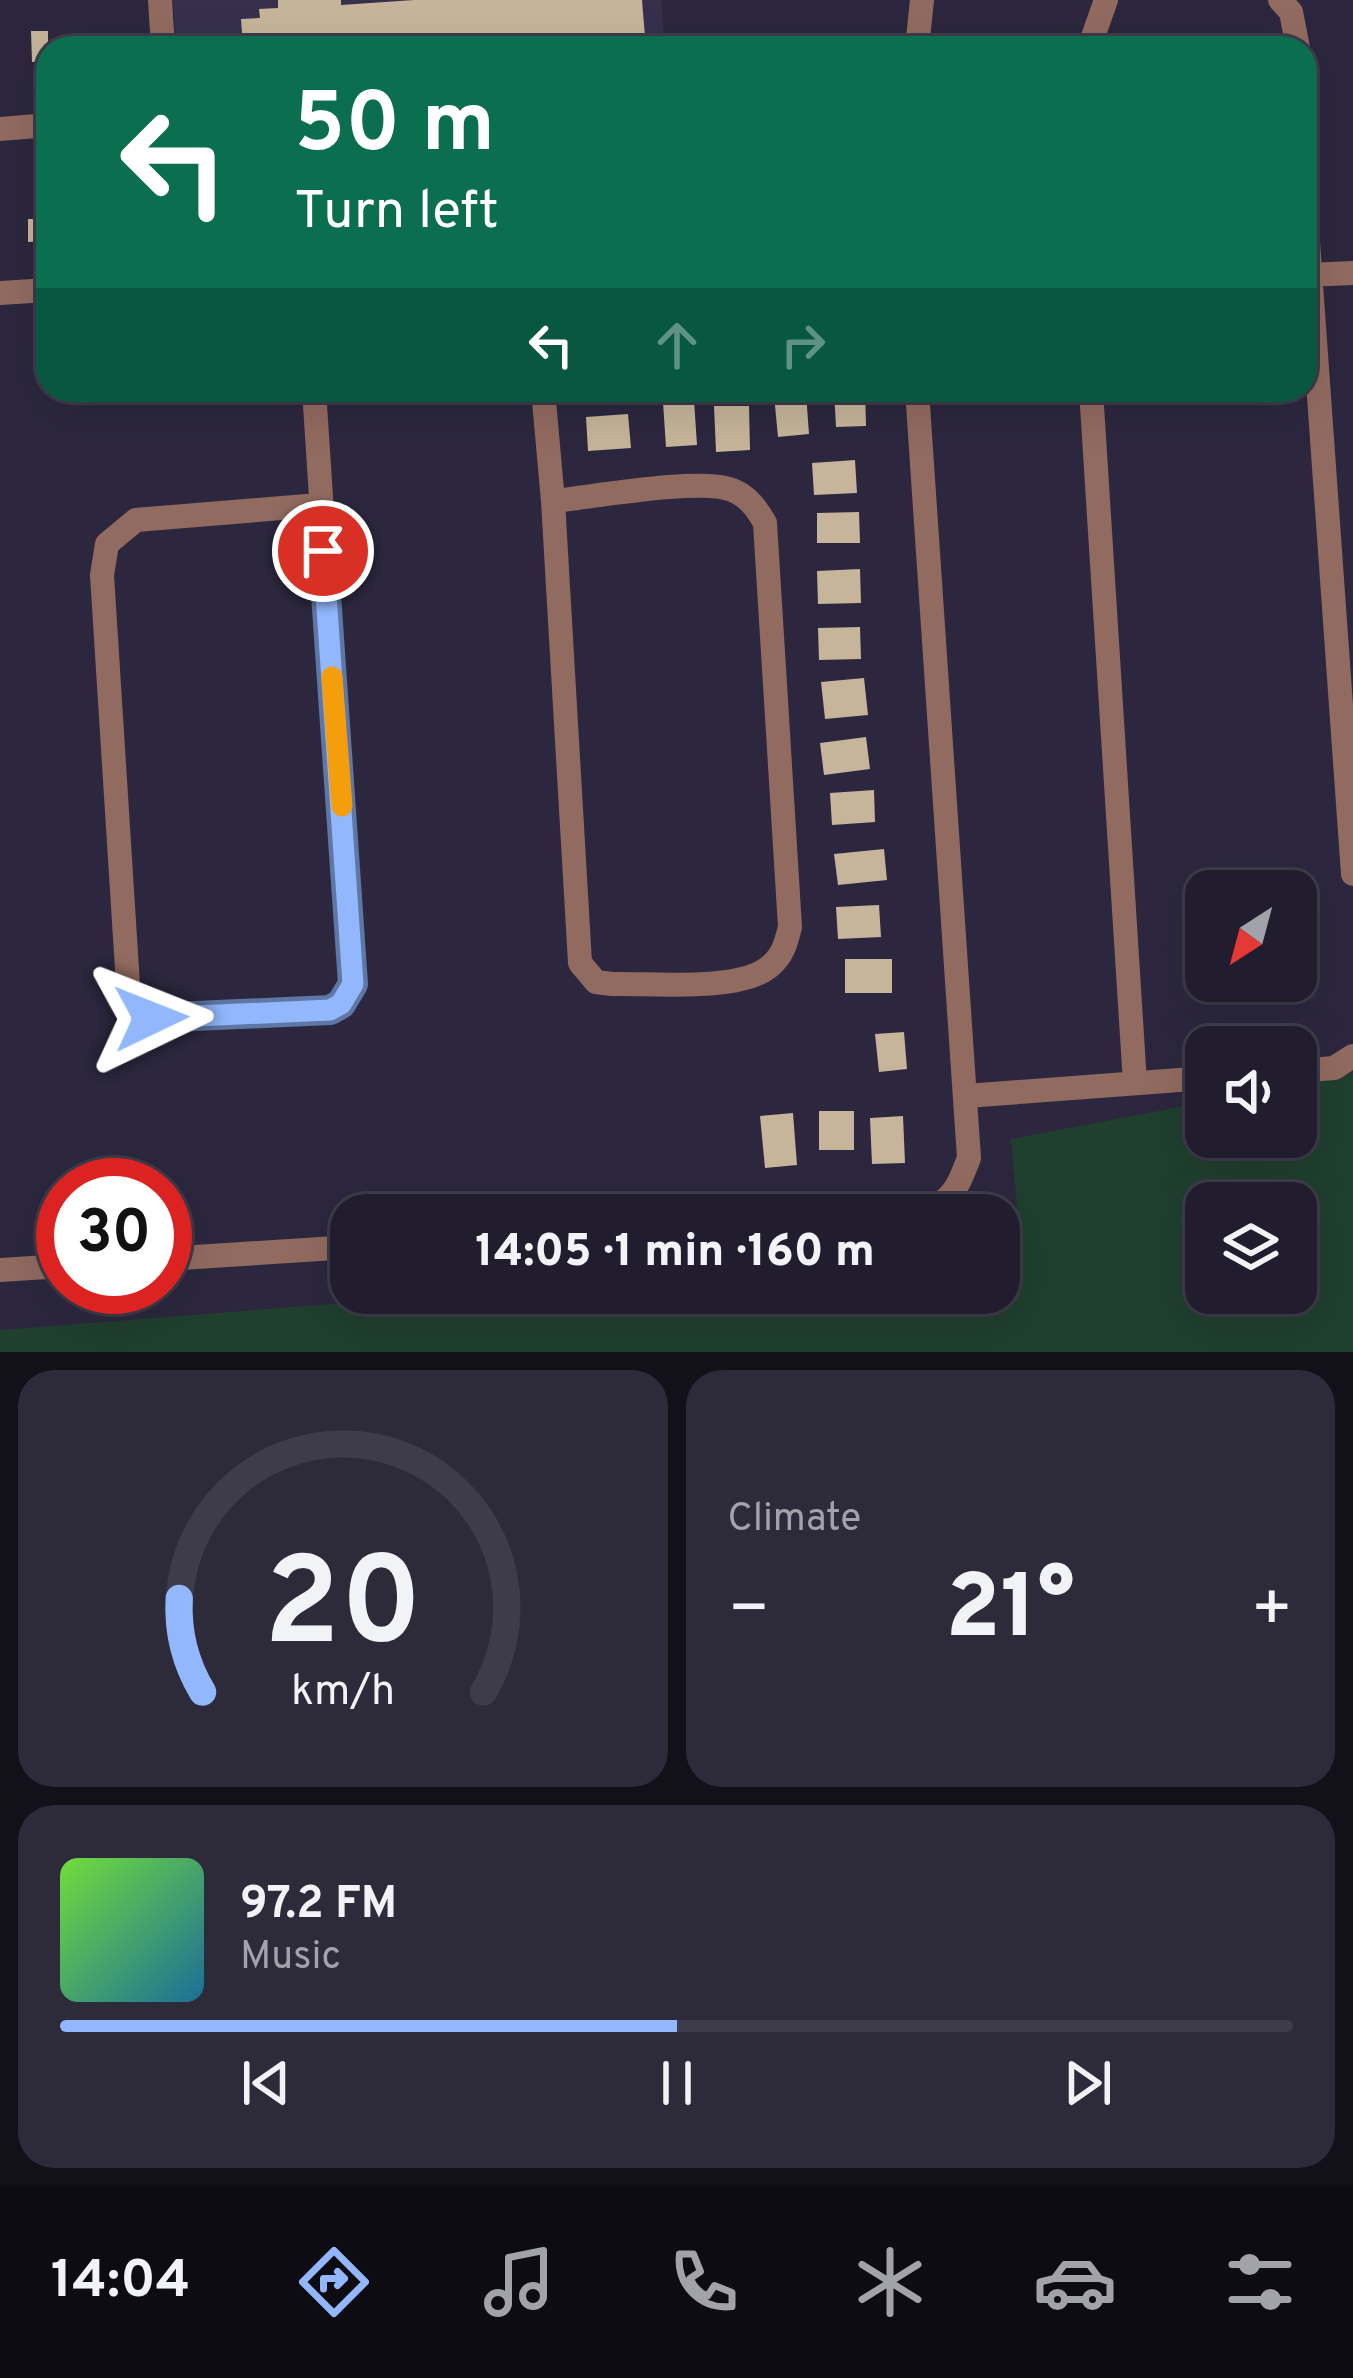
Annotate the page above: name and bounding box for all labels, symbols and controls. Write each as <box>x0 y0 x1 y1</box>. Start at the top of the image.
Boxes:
text: 50 m <box>294 75 495 181</box>
icon: left <box>96 84 252 240</box>
text: Turn left <box>294 179 499 248</box>
icon: left <box>518 312 584 378</box>
icon: ahead <box>644 312 710 378</box>
icon: right <box>770 312 836 378</box>
pin <box>272 500 374 602</box>
icon: arrive <box>290 518 356 584</box>
north arrow <box>1185 870 1317 1002</box>
map controls <box>1185 870 1317 1314</box>
position arrow <box>88 955 214 1081</box>
button: sound <box>1185 1026 1317 1158</box>
speed limit sign: 30 <box>36 1158 192 1314</box>
button: layers <box>1185 1182 1317 1314</box>
text: 14:05 · 1 min · 160 m <box>475 1225 875 1282</box>
text: Climate <box>728 1496 861 1545</box>
text: 20 <box>264 1531 422 1689</box>
text: 21° <box>946 1556 1075 1669</box>
text: − <box>728 1571 770 1654</box>
text: + <box>1250 1571 1293 1654</box>
text: km/h <box>291 1665 395 1719</box>
text: 97.2 FM <box>240 1877 397 1934</box>
text: Music <box>240 1934 341 1983</box>
icon: previous <box>233 2050 299 2116</box>
icon: pause <box>644 2050 710 2116</box>
icon: next <box>1055 2050 1121 2116</box>
icon: directions <box>292 2240 376 2324</box>
icon: music <box>477 2240 561 2324</box>
icon: phone <box>662 2240 746 2324</box>
icon: climate <box>848 2240 932 2324</box>
icon: car <box>1033 2240 1117 2324</box>
icon: filters <box>1218 2240 1302 2324</box>
text: 14:04 <box>51 2248 190 2317</box>

